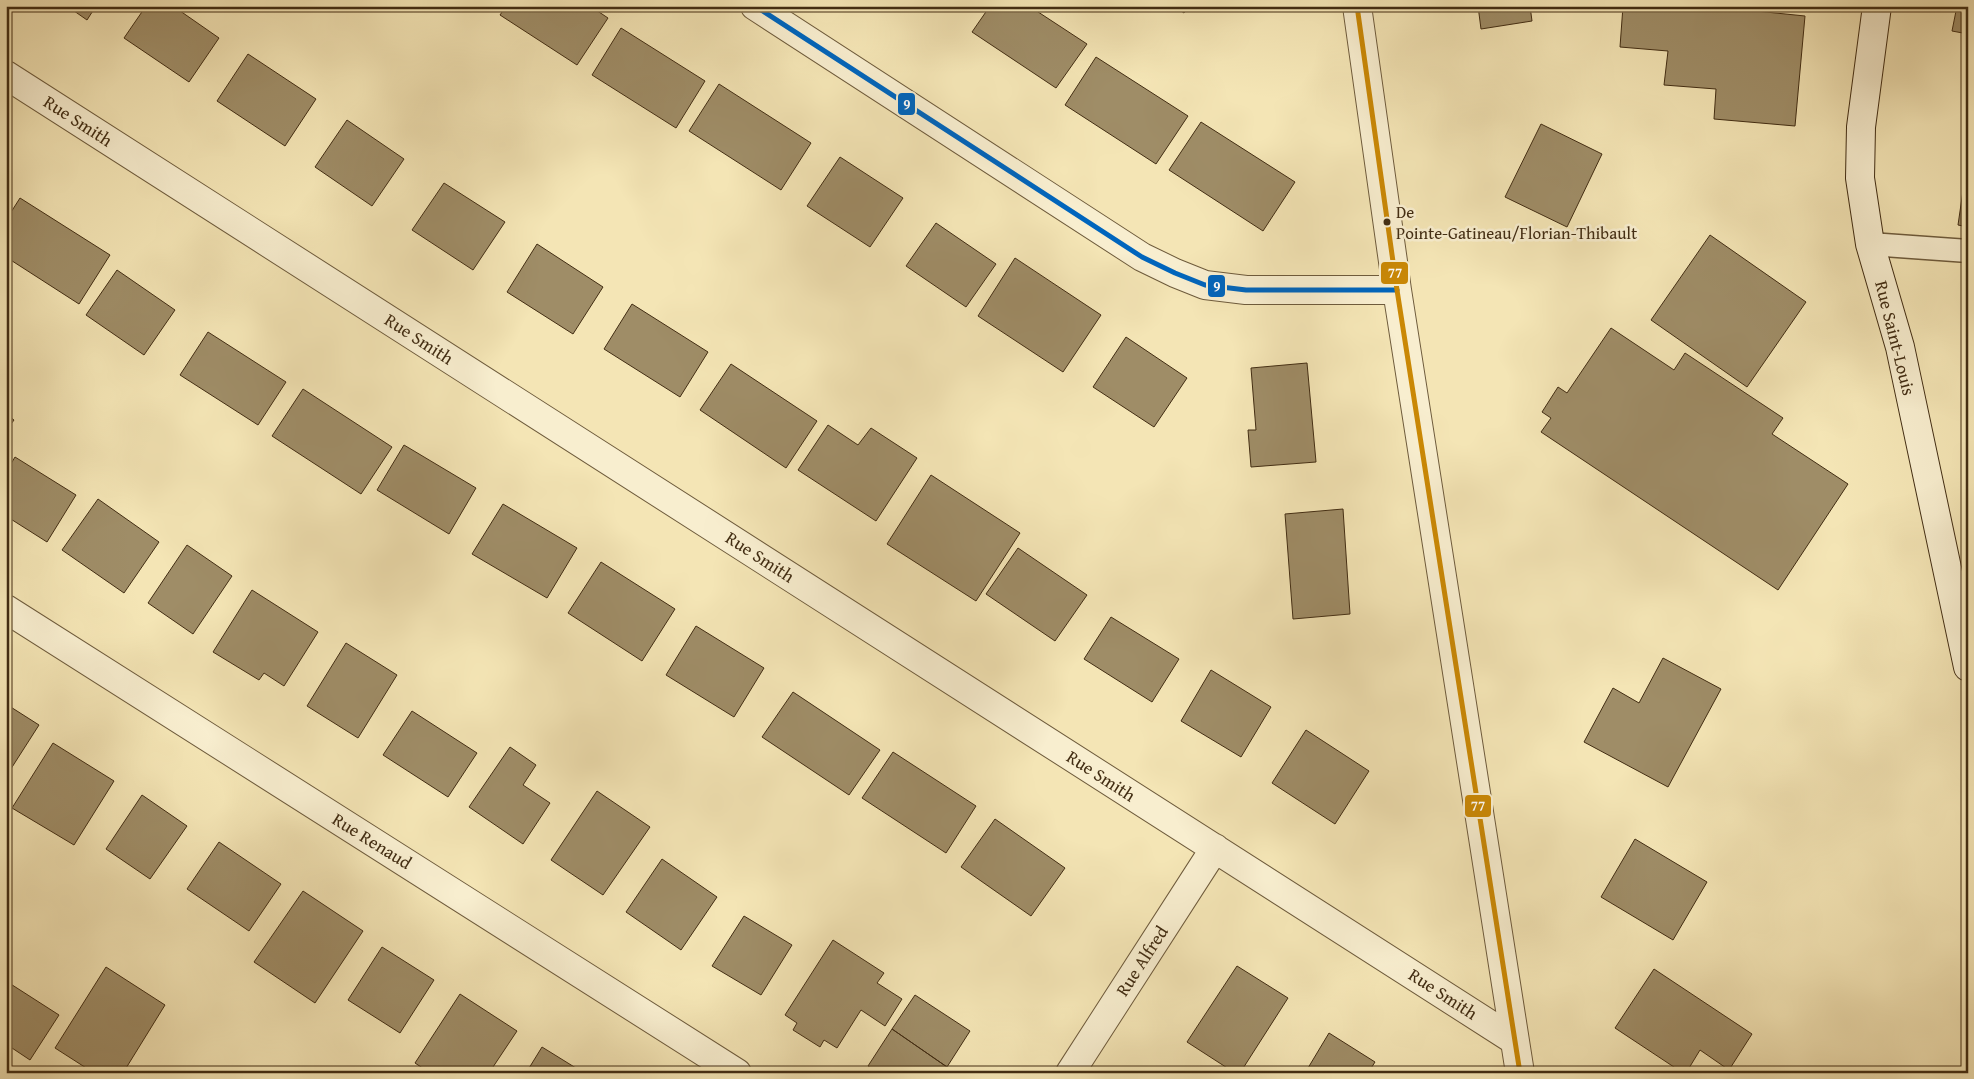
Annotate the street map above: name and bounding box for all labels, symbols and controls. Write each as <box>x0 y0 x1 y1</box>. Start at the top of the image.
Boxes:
street label: Rue Smith <box>38 88 118 153</box>
line badge: 9 <box>897 92 916 116</box>
text: 9 <box>903 94 911 114</box>
place label: De Pointe-Gatineau/Florian-Thibault <box>1396 199 1637 245</box>
marker: De Pointe-Gatineau/Florian-Thibault <box>1382 217 1392 227</box>
line badge: 77 <box>1380 261 1409 285</box>
text: 77 <box>1388 263 1402 283</box>
line badge: 9 <box>1207 274 1226 298</box>
text: 9 <box>1213 276 1221 296</box>
street label: Rue Saint-Louis <box>1868 278 1923 398</box>
street label: Rue Smith <box>379 306 459 371</box>
street label: Rue Smith <box>720 524 800 589</box>
street label: Rue Smith <box>1061 743 1141 808</box>
line badge: 77 <box>1464 794 1492 818</box>
text: 77 <box>1471 796 1485 816</box>
street label: Rue Renaud <box>327 805 418 876</box>
street label: Rue Alfred <box>1109 920 1175 1001</box>
street label: Rue Smith <box>1403 961 1483 1026</box>

